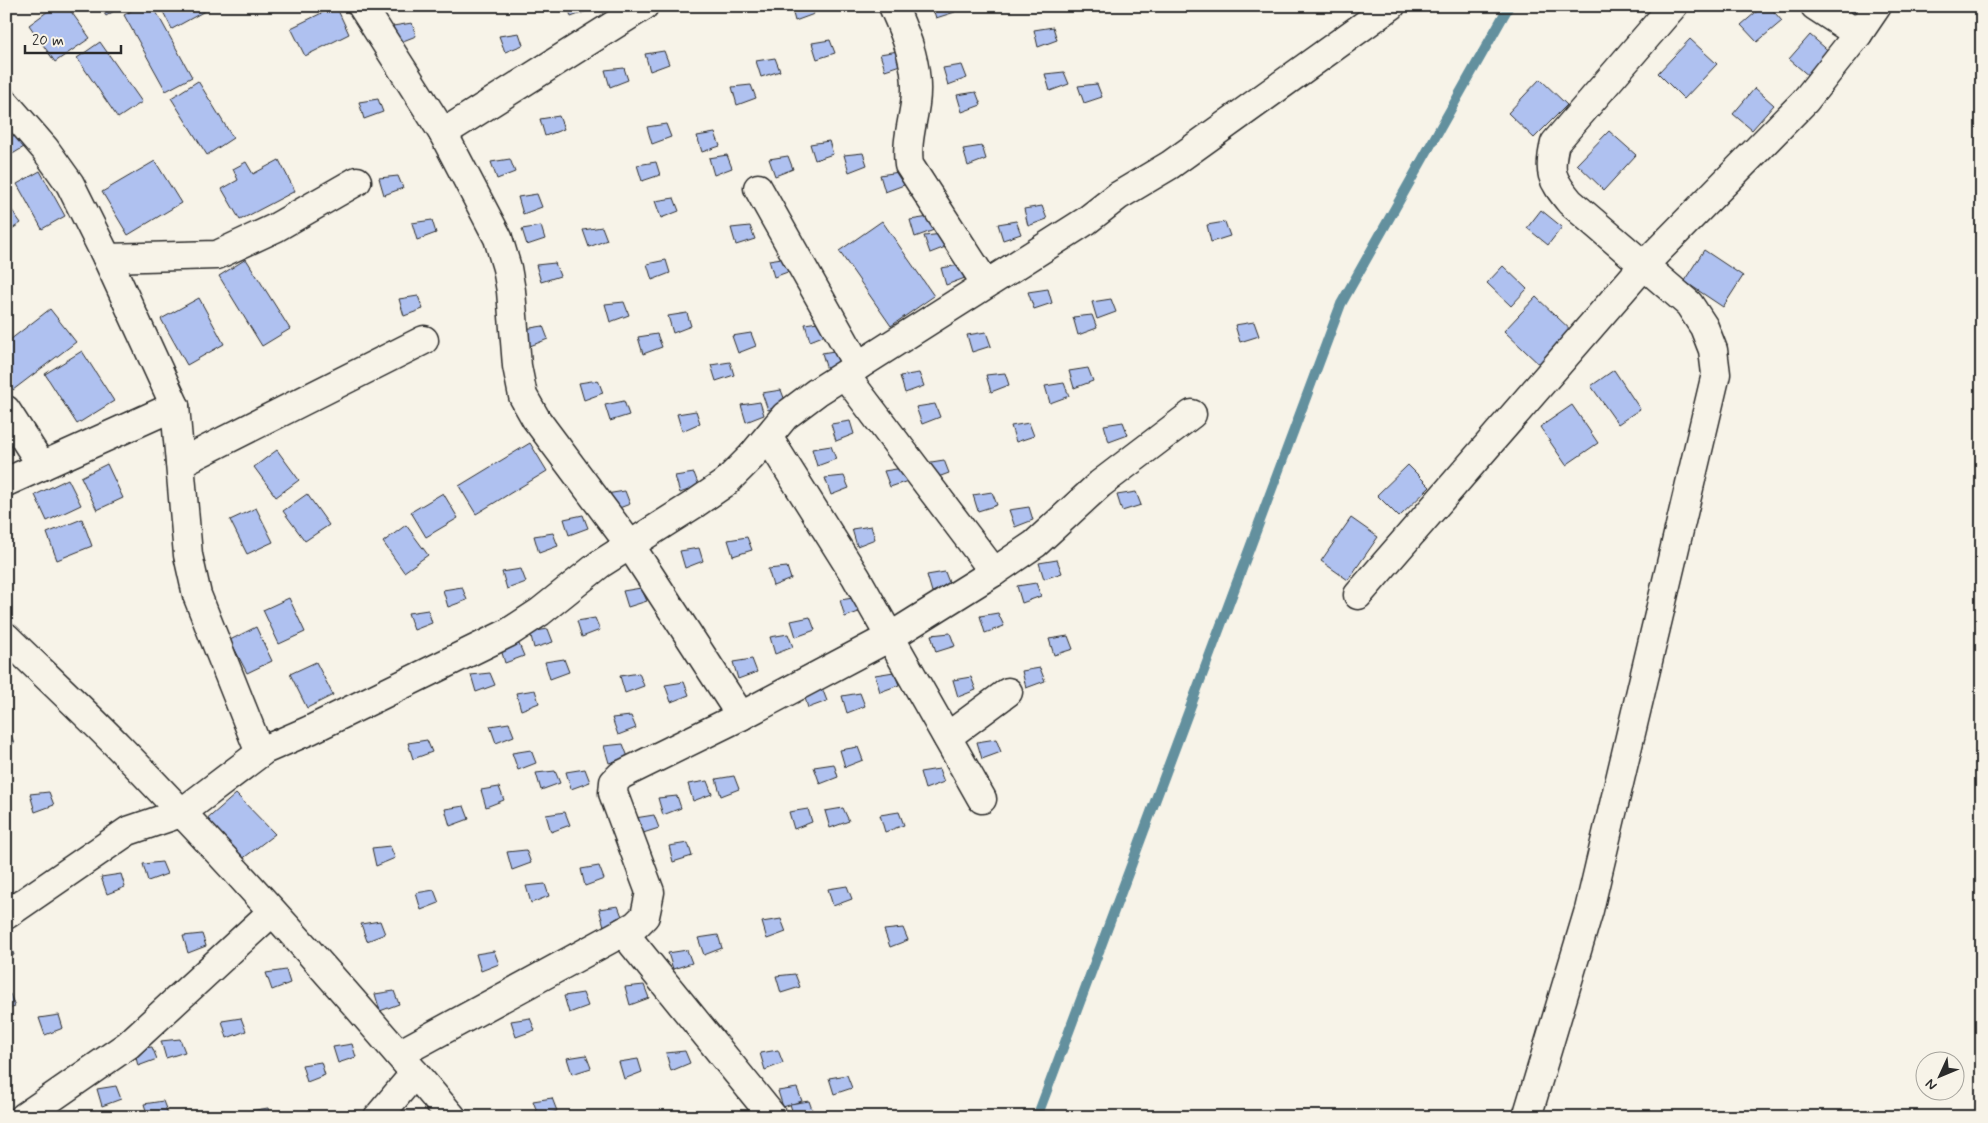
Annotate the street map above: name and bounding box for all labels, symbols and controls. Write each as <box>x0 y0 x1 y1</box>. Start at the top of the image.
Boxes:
scale bar <box>25 22 121 54</box>
text: 20 m <box>32 31 64 51</box>
north arrow <box>1916 1050 1966 1100</box>
text: N <box>1922 1075 1941 1094</box>

